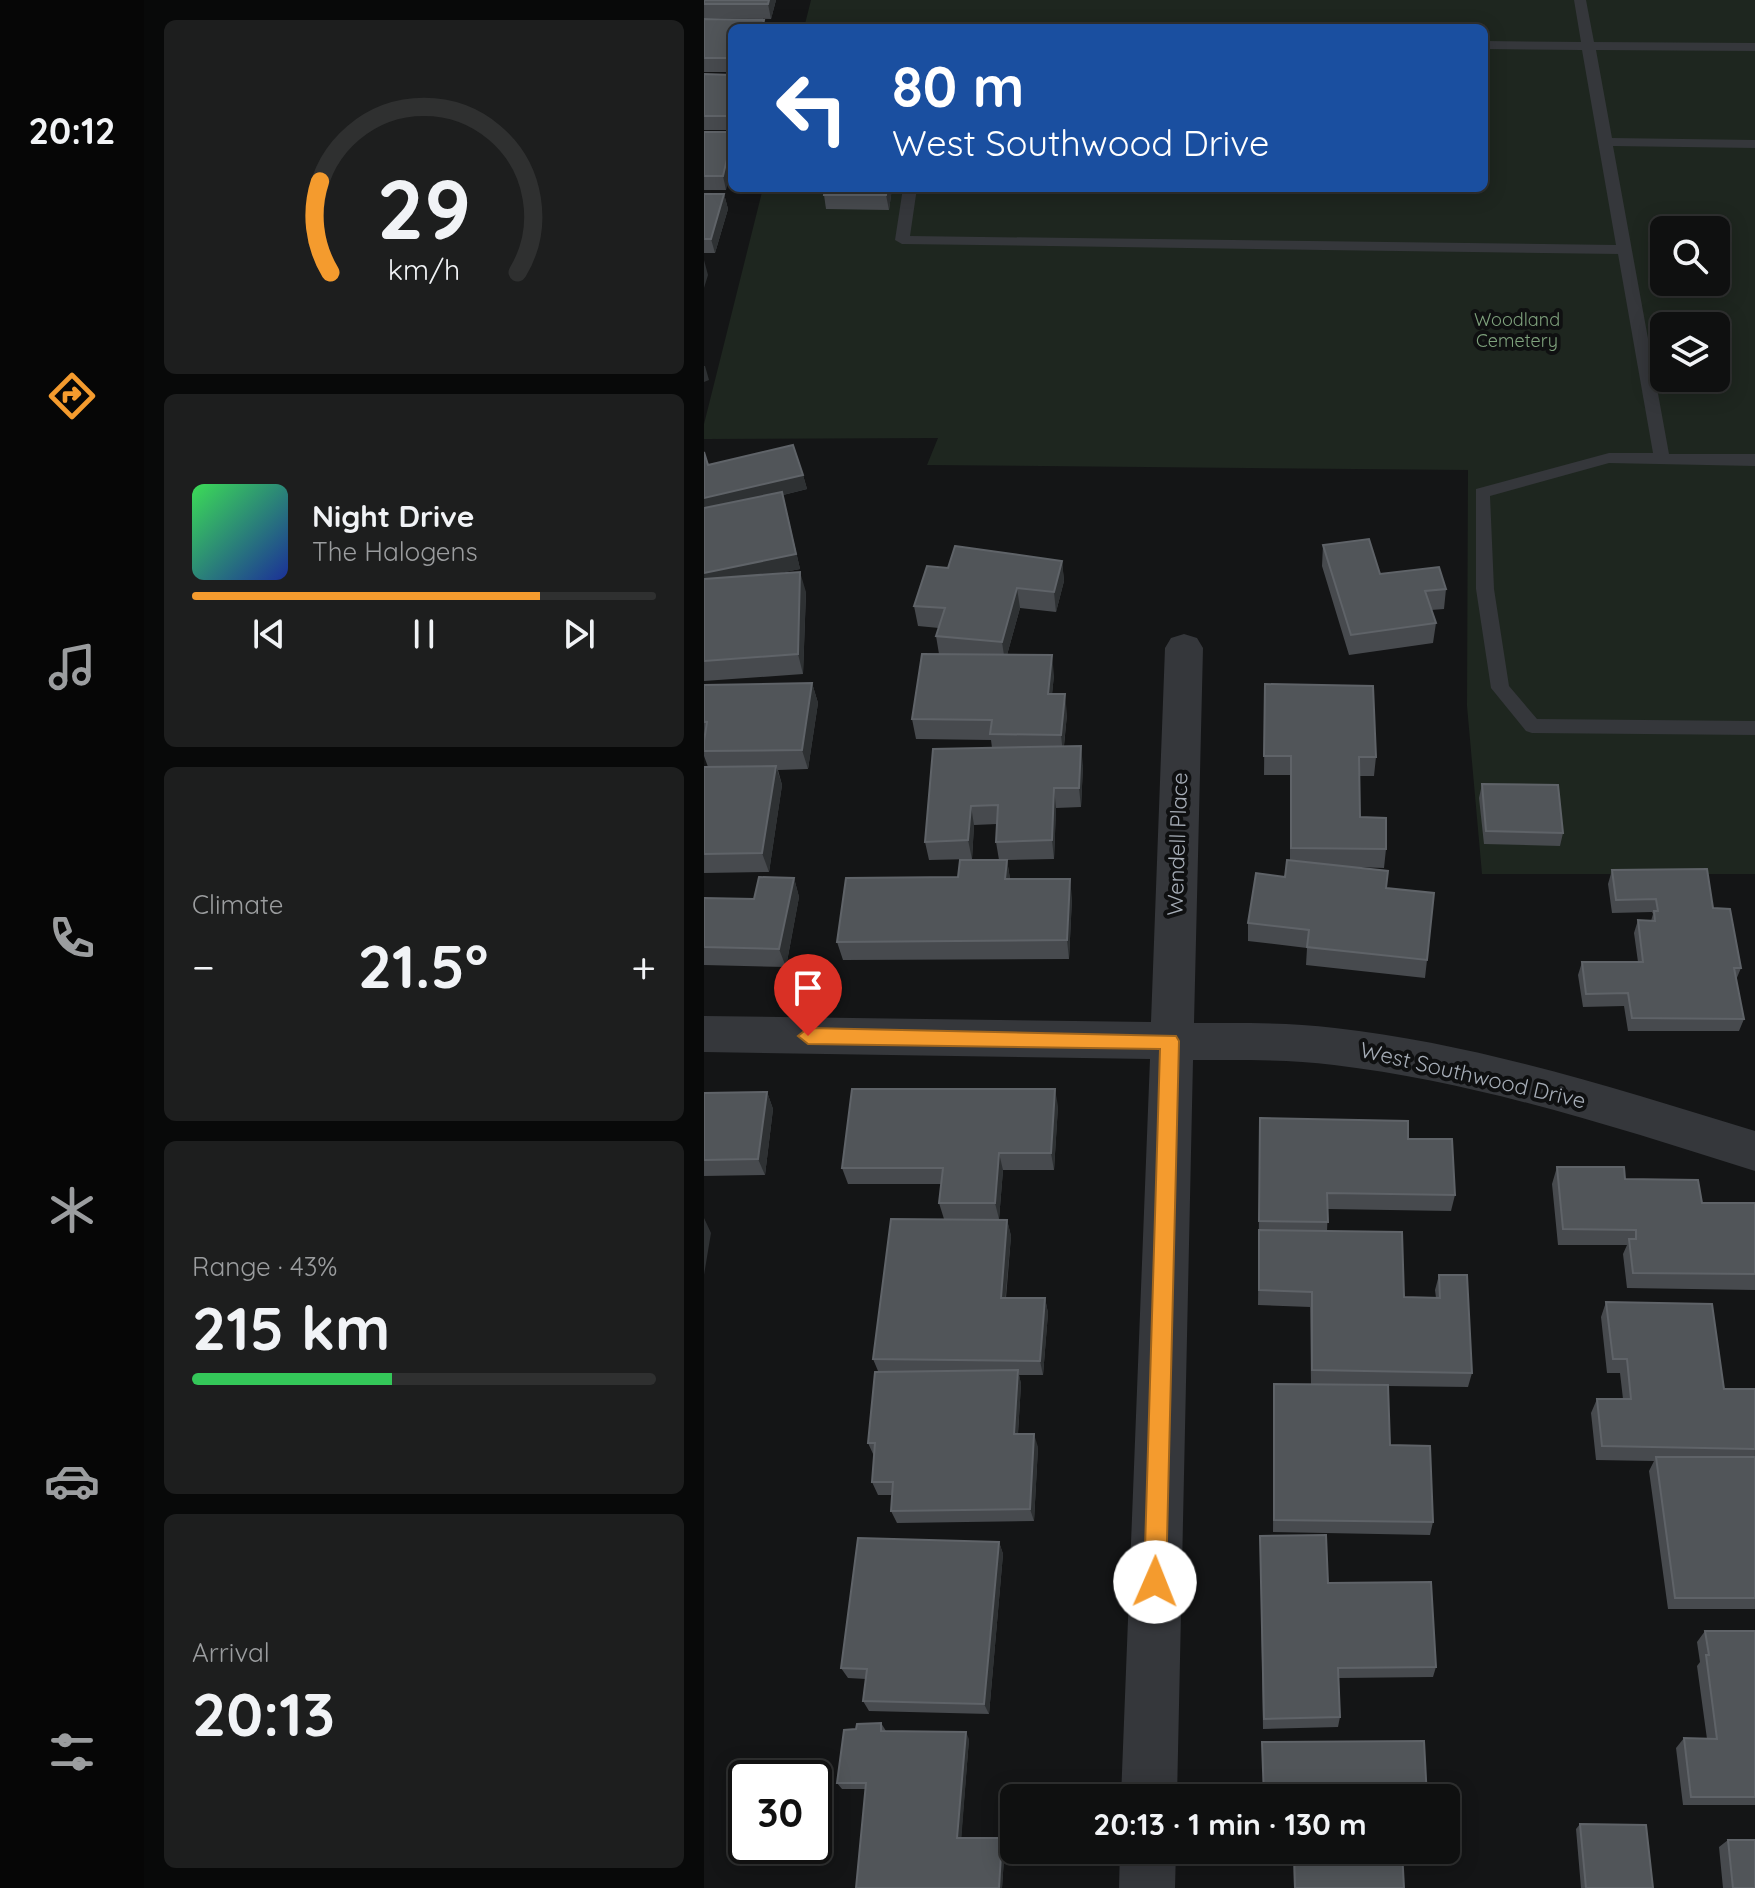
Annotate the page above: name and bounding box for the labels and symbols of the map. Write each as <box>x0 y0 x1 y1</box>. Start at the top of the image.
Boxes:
park label: Woodland Cemetery <box>1474 308 1560 352</box>
street label: Wendell Place <box>1161 772 1193 916</box>
pin <box>774 954 842 1036</box>
street label: West Southwood Drive <box>1357 1035 1589 1115</box>
position arrow <box>1113 1540 1197 1624</box>
speed limit sign: 30 <box>728 1760 832 1864</box>

